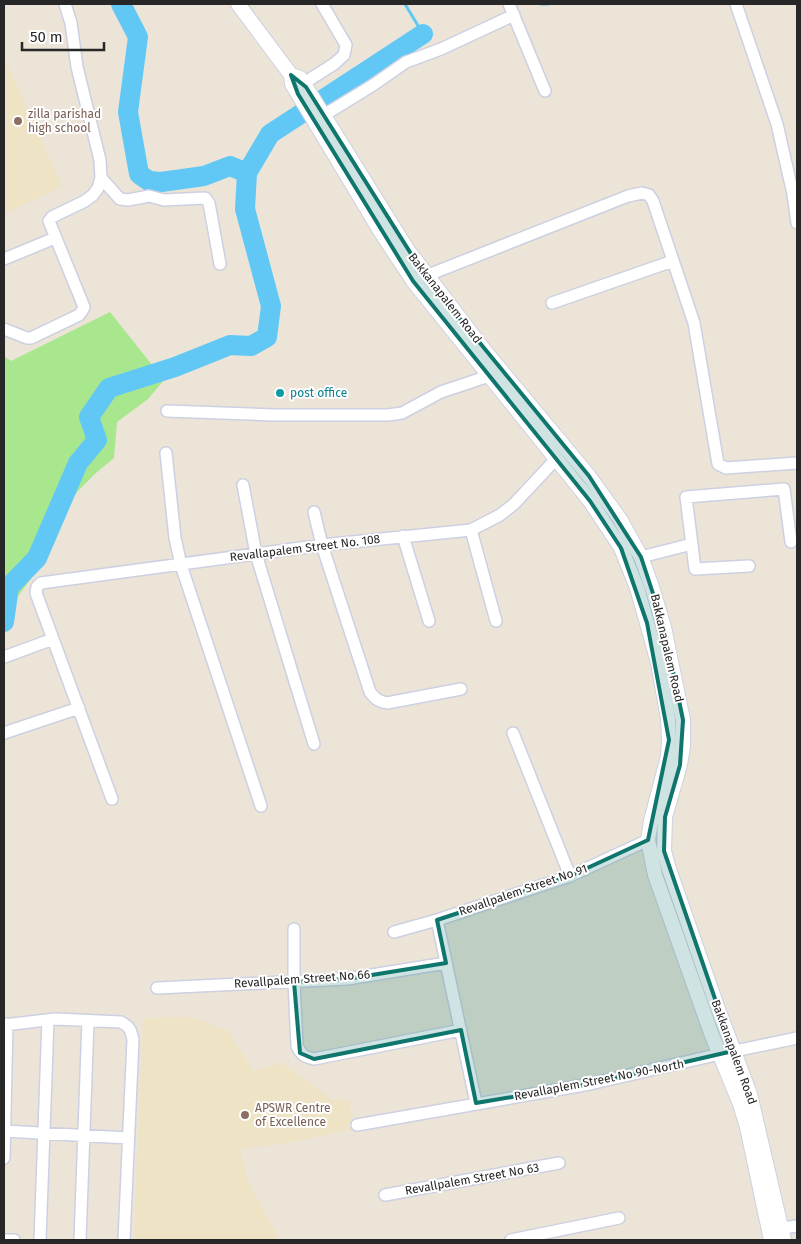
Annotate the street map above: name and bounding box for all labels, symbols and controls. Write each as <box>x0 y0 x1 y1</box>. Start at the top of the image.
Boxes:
scale bar <box>22 20 105 52</box>
text: 50 m <box>30 28 63 46</box>
place label: zilla parishad high school <box>28 107 101 135</box>
marker: zilla parishad high school <box>12 115 24 127</box>
street label: Bakkanapalem Road <box>405 250 485 346</box>
place label: post office <box>290 386 347 400</box>
marker: post office <box>274 387 286 399</box>
street label: Revallapalem Street No. 108 <box>229 532 381 564</box>
street label: Bakkanapalem Road <box>648 593 686 703</box>
street label: Revallpalem Street No 91 <box>457 861 589 919</box>
street label: Revallpalem Street No 66 <box>233 967 371 991</box>
street label: Bakkanapalem Road <box>709 998 759 1106</box>
street label: Revallaplem Street No 90-North <box>513 1057 685 1103</box>
place label: APSWR Centre of Excellence <box>255 1101 331 1129</box>
marker: APSWR Centre of Excellence <box>239 1109 251 1121</box>
street label: Revallpalem Street No 63 <box>404 1160 540 1198</box>

